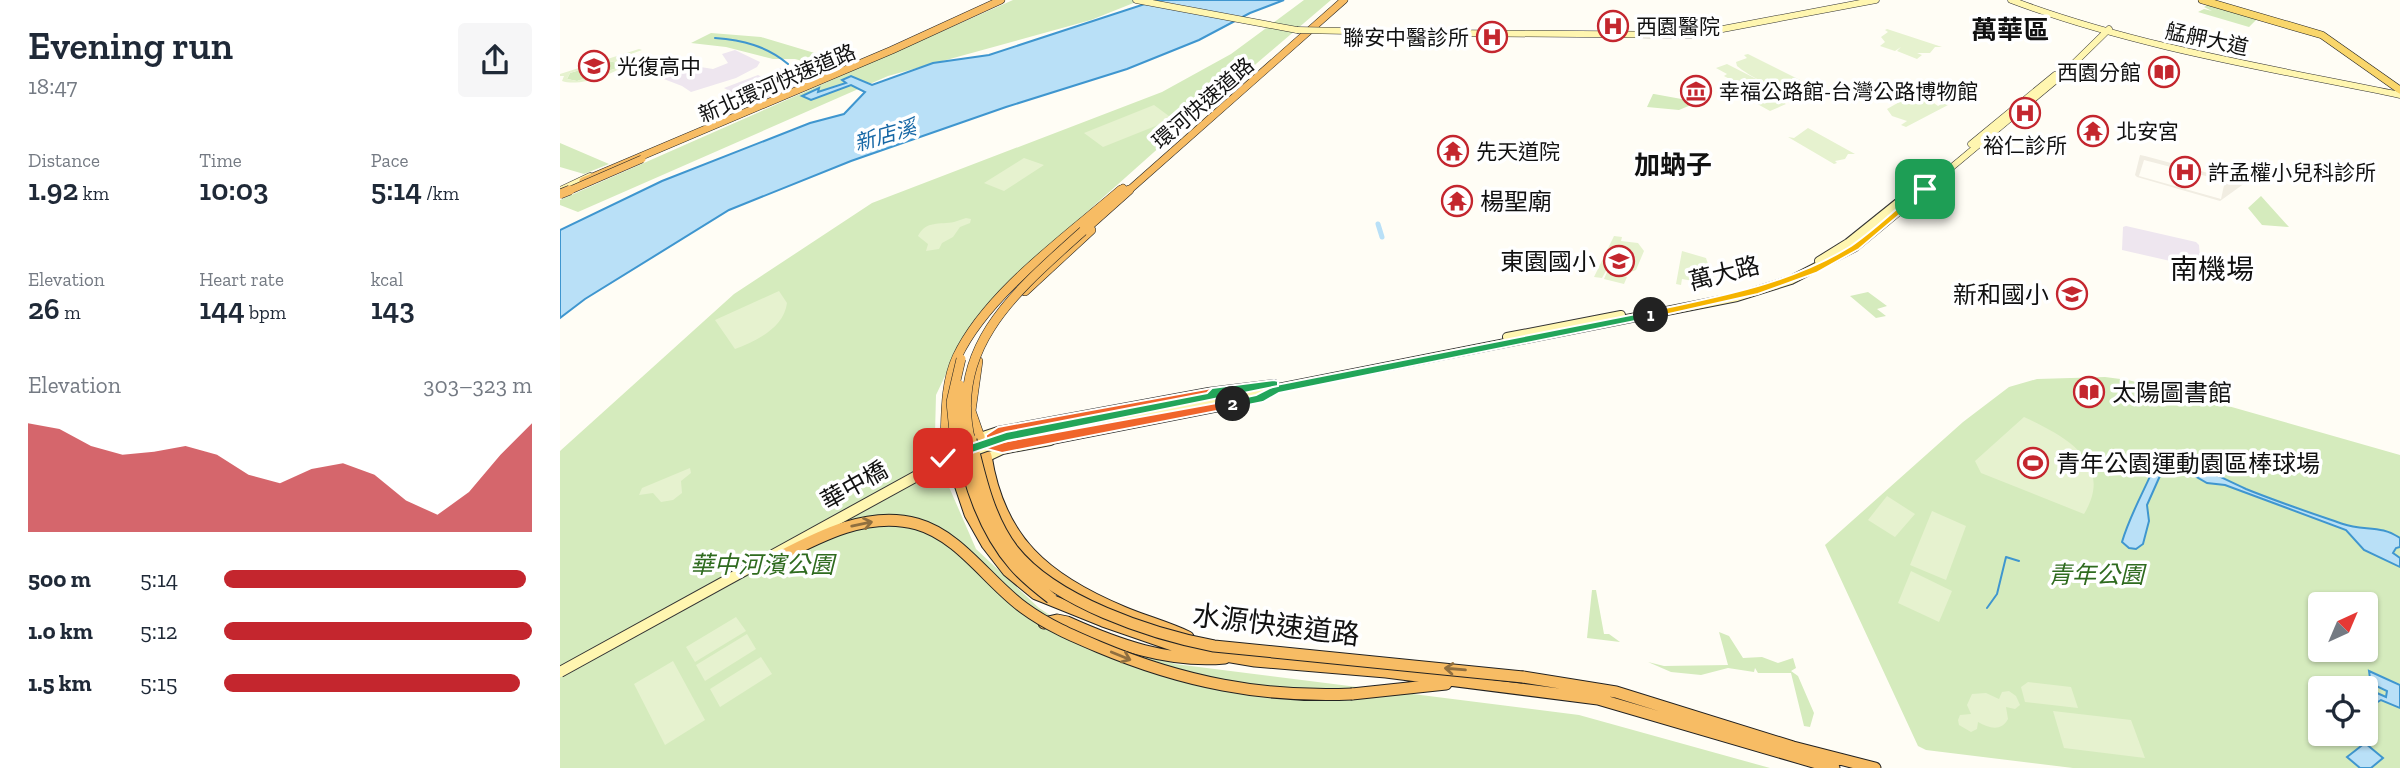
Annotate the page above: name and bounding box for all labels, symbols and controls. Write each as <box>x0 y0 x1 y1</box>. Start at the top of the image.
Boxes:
hospital icon: 西園醫院 <box>1596 9 1630 43</box>
place label: 西園醫院 <box>1636 14 1720 39</box>
district label: 萬華區 <box>1971 14 2049 46</box>
street label: 艋舺大道 <box>2163 18 2251 60</box>
hospital icon: 聯安中醫診所 <box>1475 20 1509 54</box>
text: Evening run <box>28 23 233 69</box>
button: share <box>458 23 532 97</box>
place label: 聯安中醫診所 <box>1343 25 1469 50</box>
street label: 新北環河快速道路 <box>695 39 859 127</box>
school or university icon: 光復高中 <box>577 49 611 83</box>
street label: 環河快速道路 <box>1147 52 1259 154</box>
place label: 光復高中 <box>617 54 701 79</box>
library icon: 西園分館 <box>2147 55 2181 89</box>
place label: 西園分館 <box>2057 60 2141 85</box>
text: 18:47 <box>28 72 77 100</box>
museum icon: 幸福公路館-台灣公路博物館 <box>1679 74 1713 108</box>
place label: 幸福公路館-台灣公路博物館 <box>1719 79 1978 104</box>
hospital icon: 裕仁診所 <box>2008 96 2042 130</box>
water label: 新店溪 <box>851 113 922 156</box>
temple icon: 北安宮 <box>2076 114 2110 148</box>
place label: 北安宮 <box>2116 119 2179 144</box>
place label: 裕仁診所 <box>1983 133 2067 158</box>
temple icon: 先天道院 <box>1436 134 1470 168</box>
place label: 先天道院 <box>1476 139 1560 164</box>
text: Distance <box>28 149 100 172</box>
text: Time <box>199 149 242 172</box>
text: Pace <box>371 149 408 172</box>
district label: 加蚋子 <box>1634 149 1712 181</box>
hospital icon: 許孟權小兒科診所 <box>2168 155 2202 189</box>
pin <box>1895 159 1955 219</box>
place label: 許孟權小兒科診所 <box>2208 160 2376 185</box>
icon: arrive <box>1906 170 1944 208</box>
text: 1.92 <box>28 172 78 208</box>
text: 10:03 <box>199 172 268 208</box>
text: 5:14 <box>371 172 422 208</box>
text: km <box>78 182 109 205</box>
text: /km <box>422 182 459 205</box>
temple icon: 楊聖廟 <box>1440 184 1474 218</box>
place label: 楊聖廟 <box>1480 187 1552 216</box>
school or university icon: 東園國小 <box>1602 244 1636 278</box>
place label: 東園國小 <box>1500 247 1596 276</box>
street label: 萬大路 <box>1686 250 1762 296</box>
district label: 南機場 <box>2170 253 2254 286</box>
text: Elevation <box>28 268 105 291</box>
text: Heart rate <box>199 268 284 291</box>
text: kcal <box>371 268 403 291</box>
school or university icon: 新和國小 <box>2055 277 2089 311</box>
place label: 新和國小 <box>1953 280 2049 309</box>
text: 26 <box>28 291 60 327</box>
text: 144 <box>199 291 245 327</box>
text: 143 <box>371 291 415 327</box>
pin: 1 <box>1634 298 1668 332</box>
text: m <box>60 301 81 324</box>
text: bpm <box>245 301 286 324</box>
text: 1 <box>1647 303 1654 326</box>
text: Elevation <box>28 371 121 399</box>
text: 303–323 m <box>423 371 532 399</box>
library icon: 太陽圖書館 <box>2072 375 2106 409</box>
place label: 太陽圖書館 <box>2112 378 2232 407</box>
pin: 2 <box>1216 386 1250 422</box>
text: 2 <box>1227 392 1238 415</box>
pin <box>913 428 973 488</box>
icon: check <box>924 439 962 477</box>
sports icon: 青年公園運動園區棒球場 <box>2016 446 2050 480</box>
place label: 青年公園運動園區棒球場 <box>2056 449 2320 478</box>
street label: 華中橋 <box>815 455 893 515</box>
one-way arrow <box>850 517 873 531</box>
park label: 華中河濱公園 <box>690 550 837 579</box>
park label: 青年公園 <box>2048 560 2147 589</box>
text: 500 m <box>28 565 91 593</box>
text: 5:14 <box>140 565 178 593</box>
north arrow <box>2308 592 2378 662</box>
map controls <box>2308 592 2378 746</box>
street label: 水源快速道路 <box>1191 598 1361 652</box>
text: 1.0 km <box>28 617 93 645</box>
text: 5:12 <box>140 617 178 645</box>
one-way arrow <box>1110 651 1131 664</box>
one-way arrow <box>1444 662 1467 675</box>
text: 1.5 km <box>28 669 92 697</box>
text: 5:15 <box>140 669 178 697</box>
button: locate <box>2308 676 2378 746</box>

